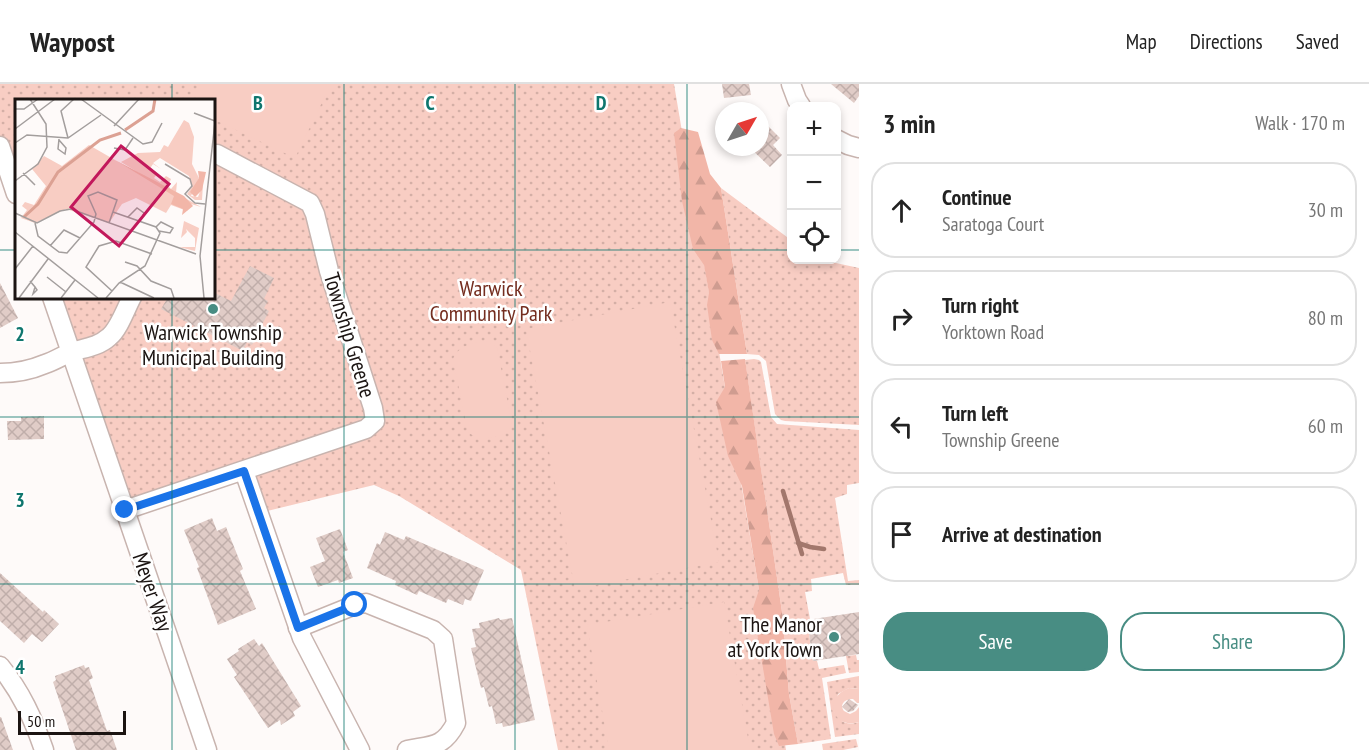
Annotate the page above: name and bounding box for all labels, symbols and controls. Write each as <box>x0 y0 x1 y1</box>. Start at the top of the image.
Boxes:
text: Waypost <box>30 23 115 60</box>
text: Map <box>1126 28 1157 55</box>
text: Directions <box>1190 28 1263 55</box>
text: Saved <box>1296 28 1339 55</box>
text: B <box>253 90 263 116</box>
text: C <box>425 90 435 116</box>
text: D <box>596 90 607 116</box>
inset map <box>15 99 214 298</box>
north arrow <box>715 102 769 156</box>
map controls <box>787 102 841 264</box>
button: + <box>787 102 841 156</box>
text: 3 min <box>883 107 936 140</box>
text: Walk · 170 m <box>1255 110 1345 136</box>
button: − <box>787 156 841 210</box>
text: Continue <box>942 183 1012 211</box>
icon: ahead <box>885 194 918 227</box>
text: 30 m <box>1308 197 1343 223</box>
button: locate <box>787 210 841 264</box>
text: Saratoga Court <box>942 211 1044 237</box>
street label: Township Greene <box>318 269 382 401</box>
park label: Warwick Community Park <box>430 274 553 327</box>
text: Turn right <box>942 291 1019 319</box>
marker: Warwick Township Municipal Building <box>206 302 220 316</box>
icon: right <box>885 302 918 335</box>
text: 80 m <box>1308 305 1343 331</box>
place label: Warwick Township Municipal Building <box>142 318 284 371</box>
text: Yorktown Road <box>942 319 1044 345</box>
text: 2 <box>15 321 25 347</box>
text: Turn left <box>942 399 1008 427</box>
icon: left <box>885 410 918 443</box>
text: 60 m <box>1308 413 1343 439</box>
text: Township Greene <box>942 427 1059 453</box>
text: 3 <box>15 487 25 513</box>
route end <box>111 496 137 522</box>
icon: arrive <box>885 518 918 551</box>
text: Arrive at destination <box>942 520 1102 548</box>
street label: Meyer Way <box>126 549 180 636</box>
route start <box>341 591 367 617</box>
place label: The Manor at York Town <box>727 610 822 663</box>
button: Save <box>883 612 1108 671</box>
button: Share <box>1120 612 1345 671</box>
marker: The Manor at York Town <box>827 630 841 644</box>
text: 4 <box>15 654 25 680</box>
scale bar <box>18 708 126 736</box>
text: 50 m <box>27 711 55 731</box>

